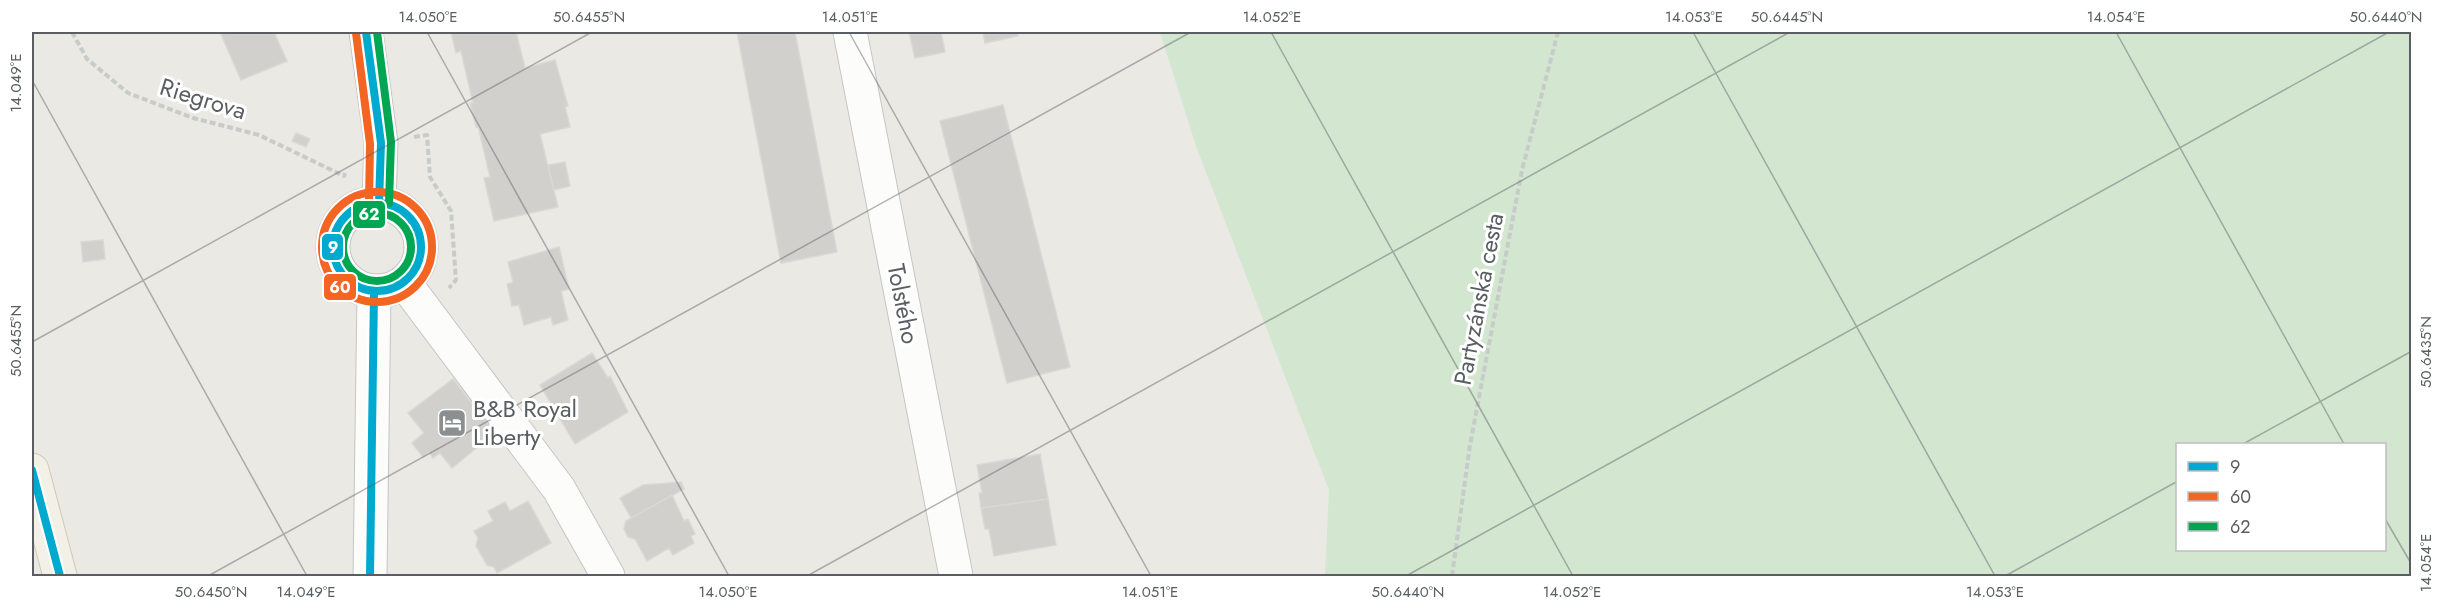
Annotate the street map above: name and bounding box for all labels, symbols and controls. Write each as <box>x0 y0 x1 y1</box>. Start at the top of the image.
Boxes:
text: 14.050°E <box>399 6 457 28</box>
text: 50.6455°N <box>553 6 625 28</box>
text: 14.051°E <box>822 6 878 28</box>
text: 14.052°E <box>1243 6 1301 28</box>
text: 14.053°E <box>1665 6 1723 28</box>
text: 50.6445°N <box>1751 6 1823 28</box>
text: 14.054°E <box>2087 6 2145 28</box>
text: 50.6440°N <box>2350 6 2422 28</box>
text: 14.049°E <box>5 54 27 112</box>
street label: Riegrova <box>156 69 251 128</box>
line badge: 62 <box>352 200 386 229</box>
text: 62 <box>358 203 380 226</box>
street label: Partyzánská cesta <box>1445 210 1512 388</box>
line badge: 9 <box>321 233 344 261</box>
text: 9 <box>328 236 338 259</box>
street label: Tolstého <box>879 261 928 347</box>
line badge: 60 <box>323 273 357 301</box>
text: 60 <box>329 276 351 299</box>
text: 50.6455°N <box>5 305 27 377</box>
text: 50.6435°N <box>2415 316 2437 388</box>
place label: B&B Royal Liberty <box>473 391 577 454</box>
hotel icon: B&B Royal Liberty <box>436 407 468 439</box>
legend <box>2176 443 2386 551</box>
text: 9 <box>2230 454 2240 480</box>
text: 60 <box>2230 484 2251 510</box>
text: 62 <box>2230 514 2251 540</box>
text: 14.054°E <box>2415 534 2437 592</box>
text: 50.6450°N <box>175 581 247 603</box>
text: 14.049°E <box>277 581 335 603</box>
text: 14.050°E <box>699 581 757 603</box>
text: 14.051°E <box>1122 581 1178 603</box>
text: 50.6440°N <box>1372 581 1444 603</box>
text: 14.052°E <box>1543 581 1601 603</box>
text: 14.053°E <box>1966 581 2024 603</box>

